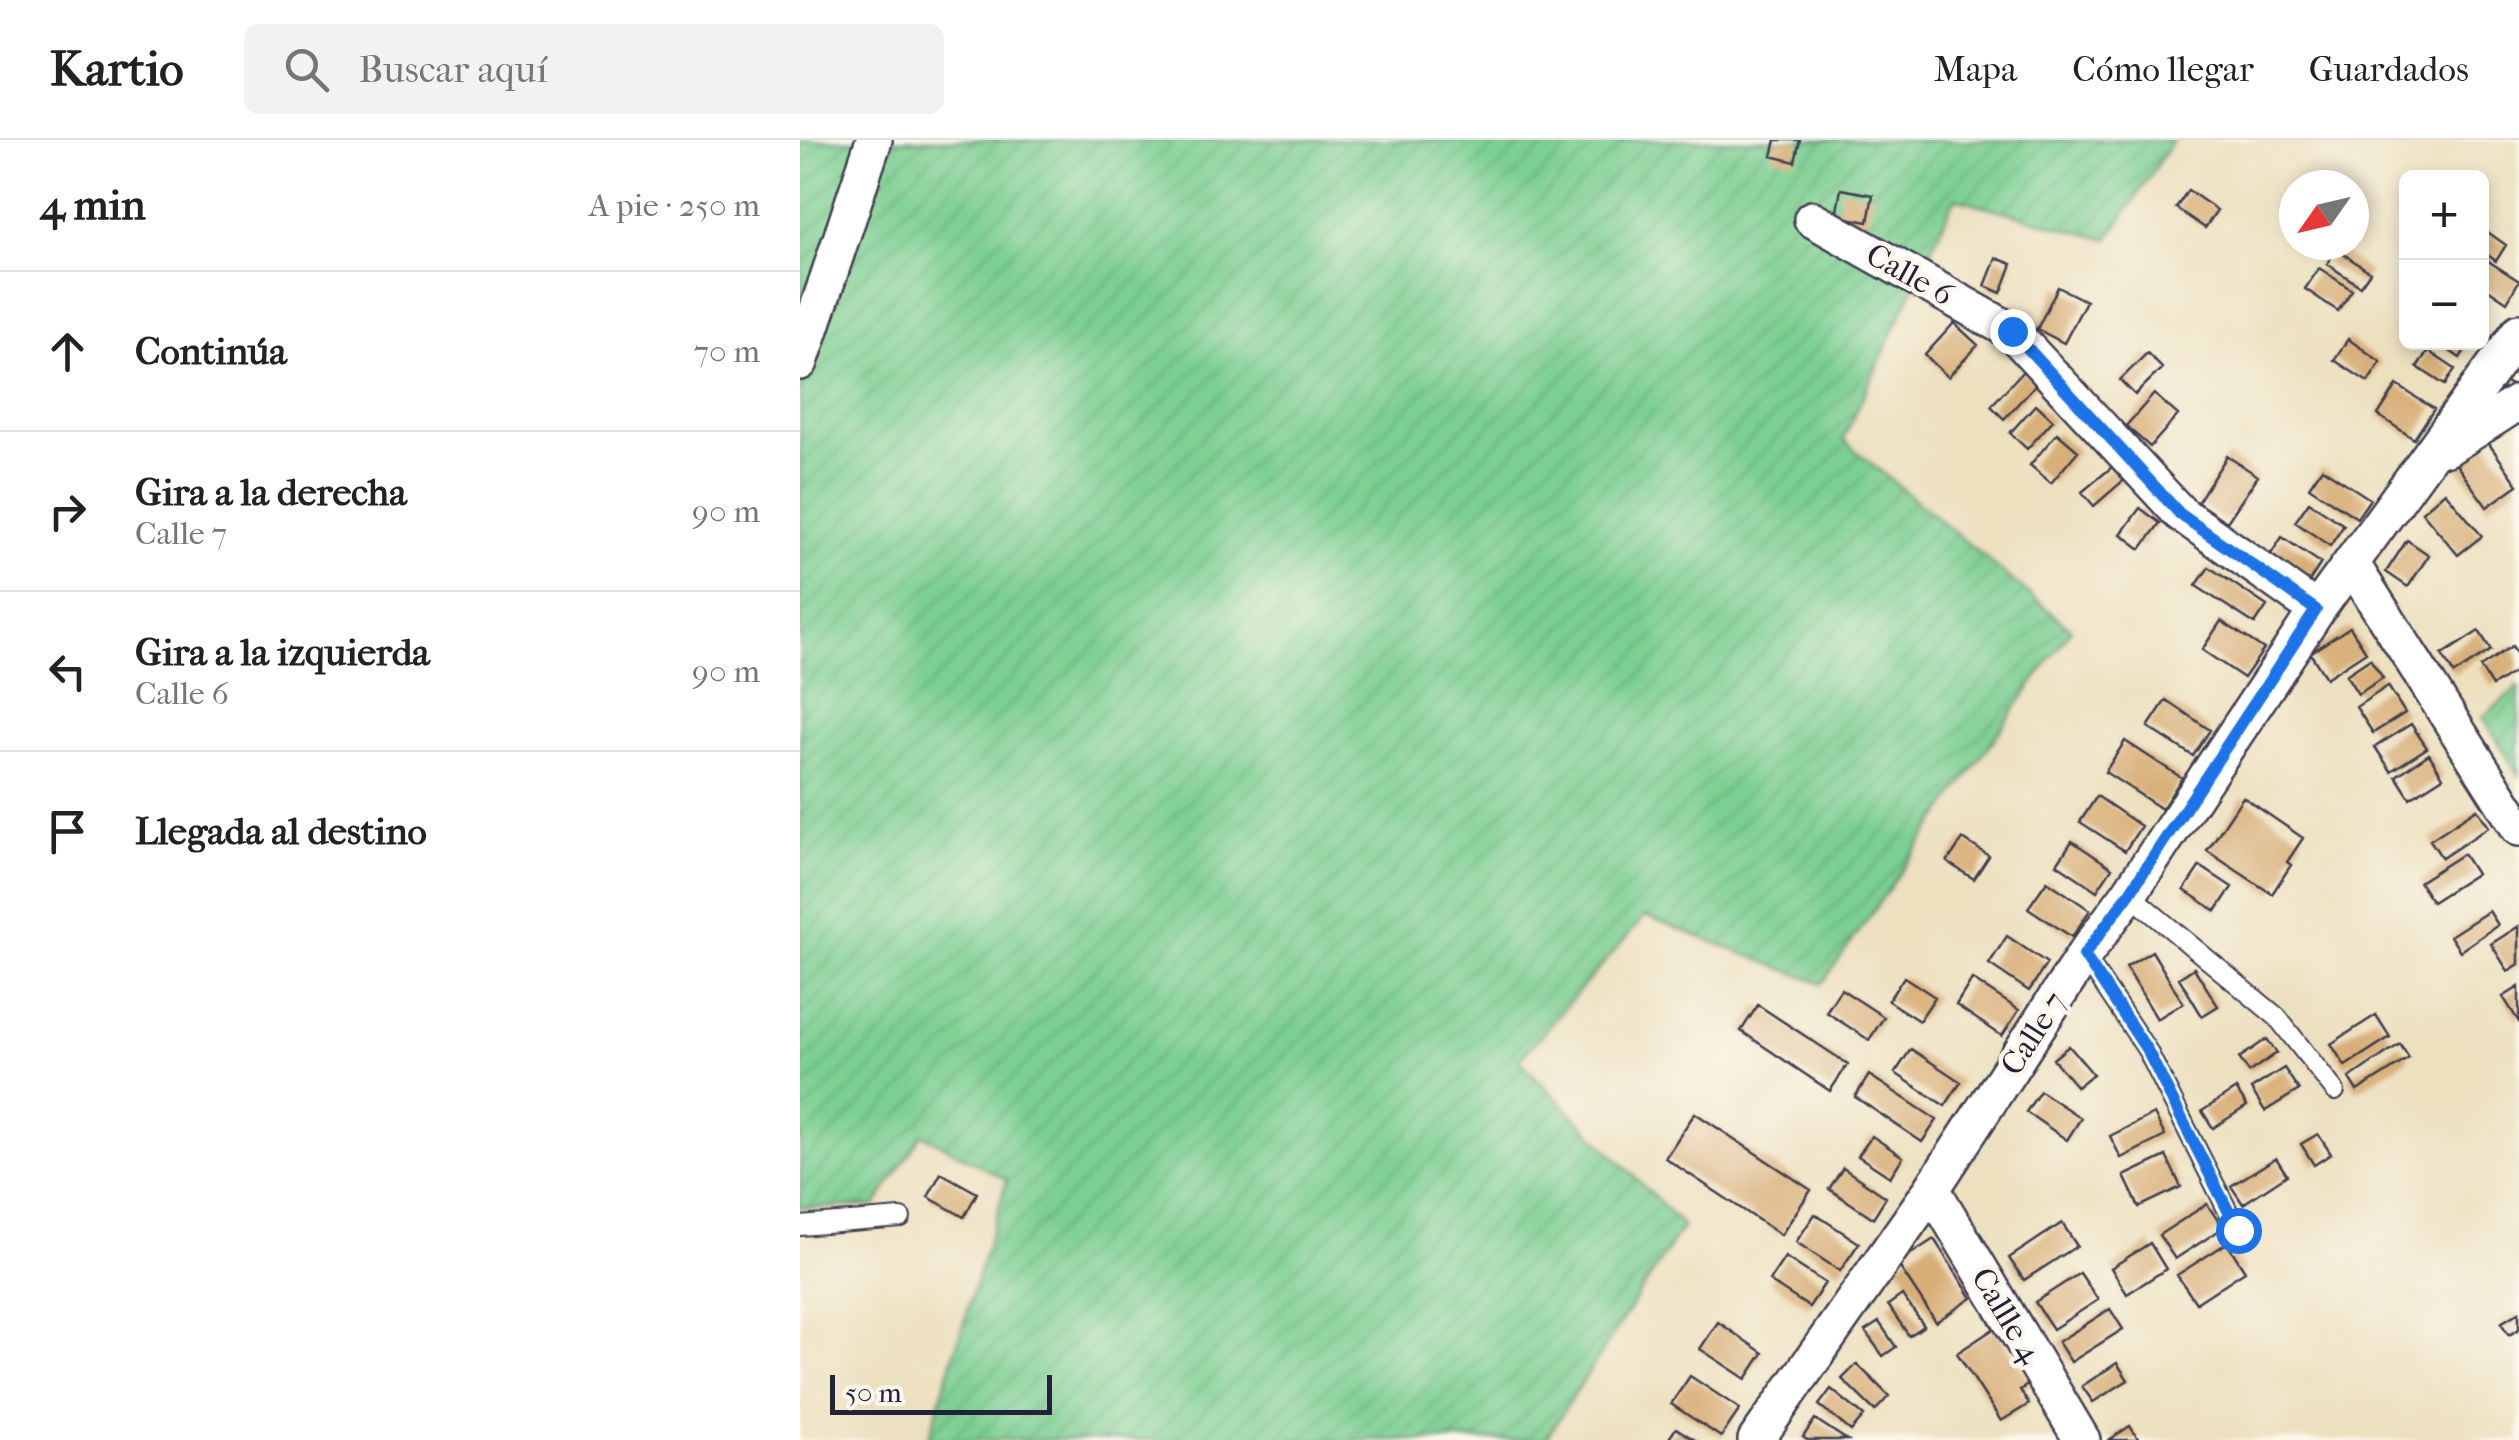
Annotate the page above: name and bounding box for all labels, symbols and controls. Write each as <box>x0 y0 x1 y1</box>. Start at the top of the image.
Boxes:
search box <box>244 24 944 114</box>
text: Kartio <box>50 41 184 97</box>
icon: search <box>279 42 334 97</box>
text: Buscar aquí <box>359 47 547 92</box>
text: Mapa <box>1934 49 2017 90</box>
text: Cómo llegar <box>2072 49 2254 90</box>
text: Guardados <box>2309 49 2469 90</box>
north arrow <box>2279 170 2369 260</box>
map controls <box>2399 170 2489 350</box>
button: + <box>2399 170 2489 260</box>
text: 4 min <box>40 181 146 230</box>
text: A pie · 250 m <box>589 187 760 224</box>
street label: Calle 6 <box>1860 236 1960 314</box>
button: − <box>2399 260 2489 350</box>
route end <box>1990 309 2036 355</box>
icon: ahead <box>40 324 95 379</box>
text: Continúa <box>135 329 287 374</box>
text: 70 m <box>694 333 760 370</box>
text: Gira a la derecha <box>135 470 407 515</box>
icon: right <box>40 484 95 539</box>
text: 90 m <box>692 493 760 530</box>
text: Calle 7 <box>135 515 227 552</box>
text: Gira a la izquierda <box>135 630 430 675</box>
icon: left <box>40 644 95 699</box>
text: 90 m <box>692 653 760 690</box>
text: Calle 6 <box>135 675 229 712</box>
icon: arrive <box>40 804 95 859</box>
text: Llegada al destino <box>135 809 427 854</box>
street label: Calle 7 <box>1993 985 2074 1082</box>
route start <box>2216 1208 2262 1254</box>
street label: Callle 4 <box>1964 1261 2050 1370</box>
scale bar <box>830 1370 1052 1414</box>
text: 50 m <box>845 1376 902 1409</box>

